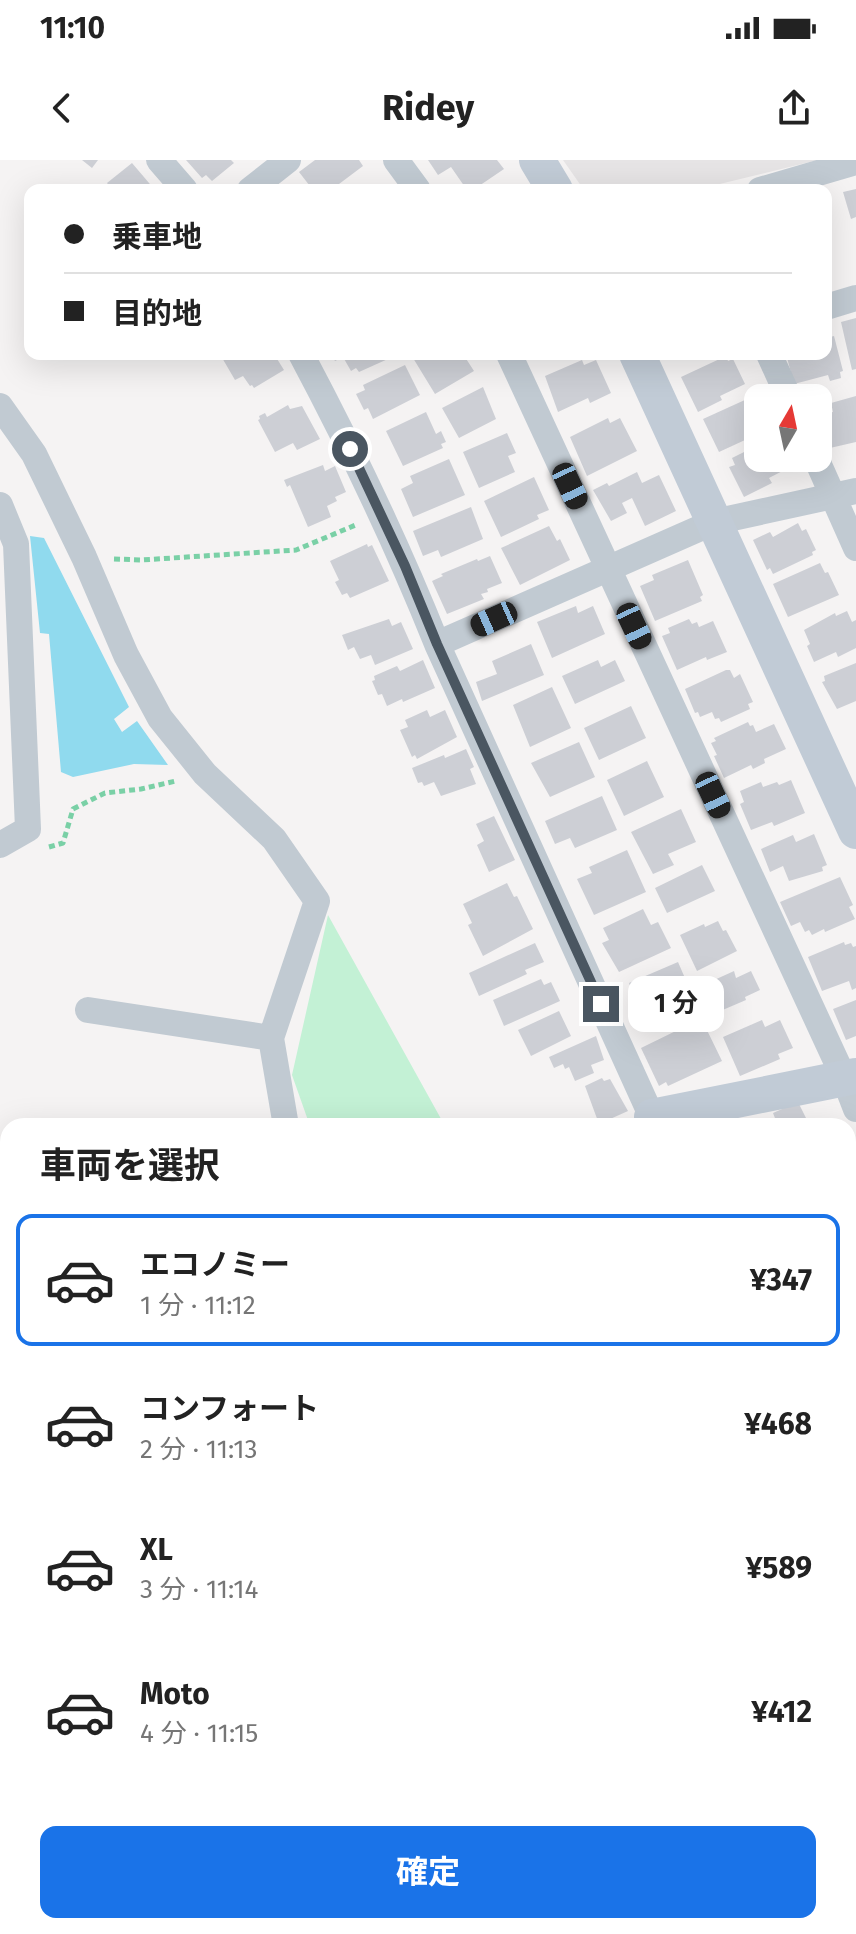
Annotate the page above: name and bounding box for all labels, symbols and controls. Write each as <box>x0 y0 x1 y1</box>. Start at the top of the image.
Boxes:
text: 11:10 <box>40 10 105 46</box>
icon: back <box>40 86 84 130</box>
text: Ridey <box>382 86 474 130</box>
icon: share <box>772 86 816 130</box>
text: 乗車地 <box>112 219 202 255</box>
text: 目的地 <box>112 296 202 332</box>
north arrow <box>744 384 832 472</box>
map controls <box>744 384 832 472</box>
route start <box>332 431 368 467</box>
car <box>549 459 591 513</box>
car <box>467 598 521 640</box>
car <box>613 599 655 653</box>
car <box>692 768 734 822</box>
callout: 1 分 <box>629 976 725 1032</box>
route end <box>583 986 619 1022</box>
text: 1 分 <box>654 988 698 1019</box>
text: 車両を選択 <box>40 1144 220 1188</box>
icon: car <box>44 1244 116 1316</box>
text: エコノミー <box>140 1247 290 1283</box>
text: ¥347 <box>750 1262 812 1298</box>
text: 1 分 · 11:12 <box>140 1290 256 1321</box>
icon: car <box>44 1388 116 1460</box>
text: コンフォート <box>140 1391 319 1427</box>
text: ¥468 <box>744 1406 812 1442</box>
text: 2 分 · 11:13 <box>140 1434 257 1465</box>
icon: car <box>44 1532 116 1604</box>
text: XL <box>140 1532 173 1568</box>
text: ¥589 <box>745 1550 812 1586</box>
text: 3 分 · 11:14 <box>140 1574 258 1605</box>
icon: car <box>44 1676 116 1748</box>
text: Moto <box>140 1676 210 1712</box>
text: ¥412 <box>751 1694 812 1730</box>
text: 4 分 · 11:15 <box>140 1718 258 1749</box>
button: 確定 <box>40 1826 816 1918</box>

